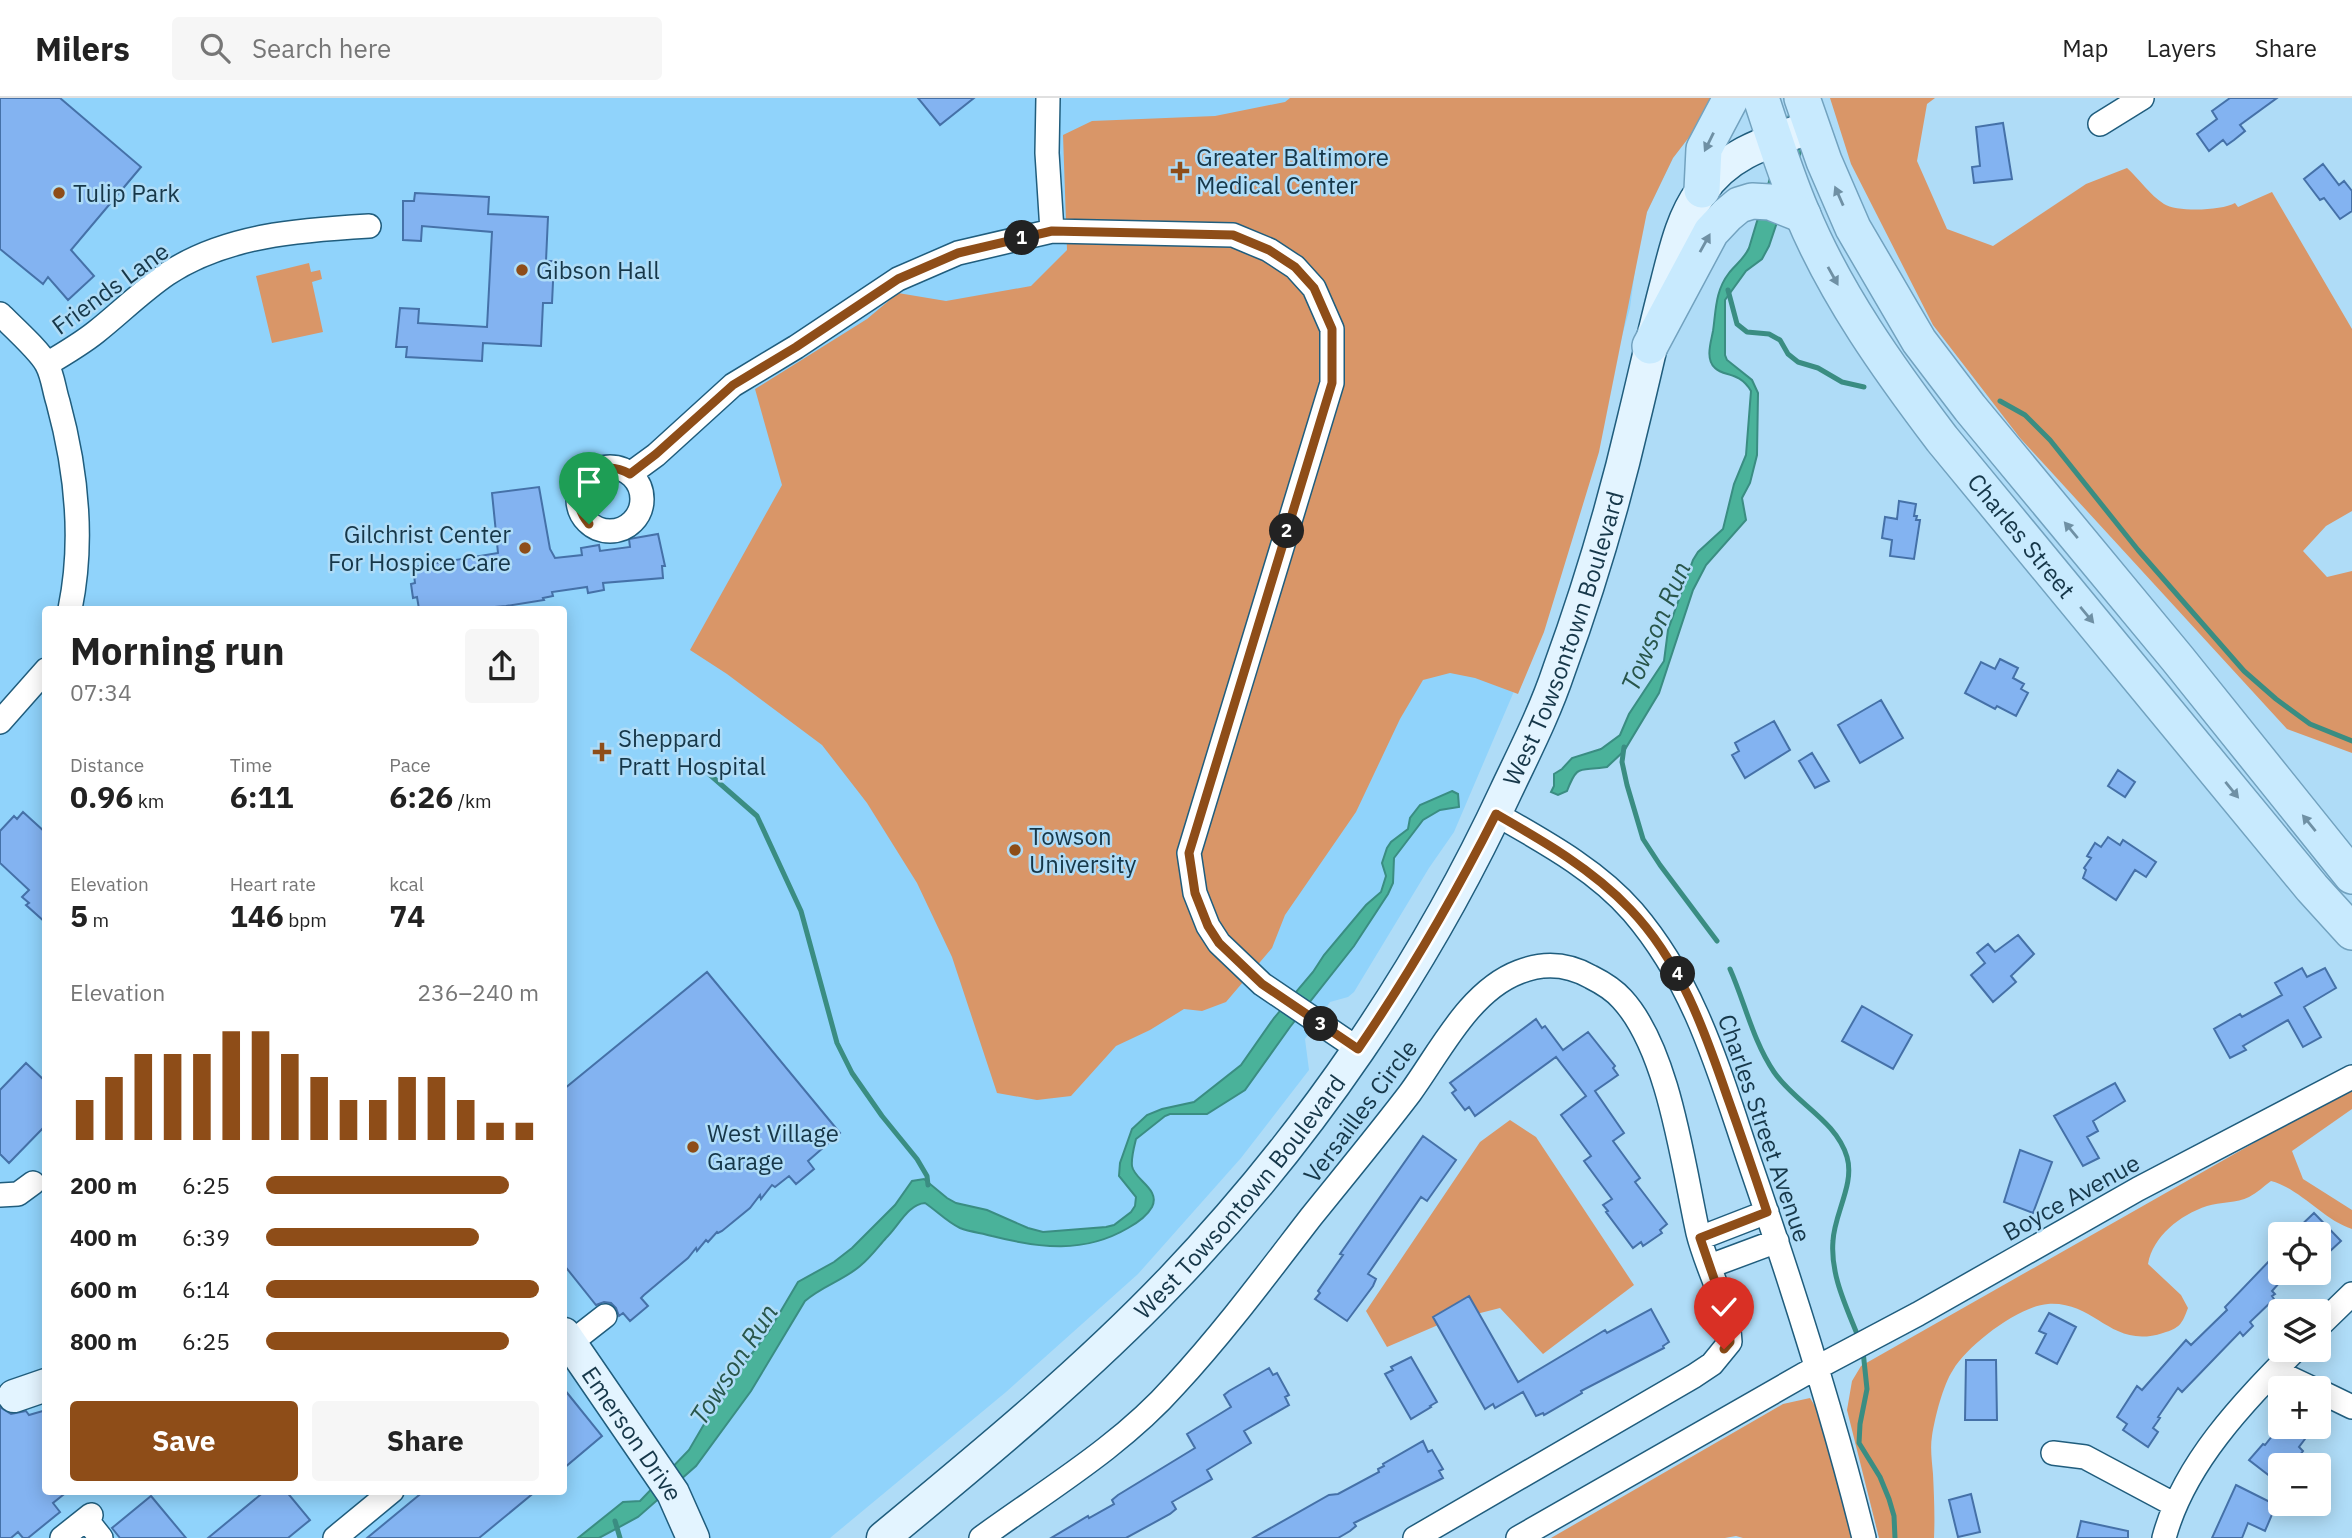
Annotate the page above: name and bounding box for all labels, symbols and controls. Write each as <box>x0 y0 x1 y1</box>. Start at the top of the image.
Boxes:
search box <box>172 17 662 80</box>
text: Milers <box>35 27 130 70</box>
icon: search <box>196 29 234 67</box>
text: Search here <box>252 31 391 65</box>
text: Map <box>2062 32 2109 64</box>
text: Layers <box>2147 32 2217 64</box>
text: Share <box>2255 32 2317 64</box>
one-way arrow <box>1703 132 1715 152</box>
place label: Greater Baltimore Medical Center <box>1196 141 1389 201</box>
marker: Greater Baltimore Medical Center <box>1170 161 1190 181</box>
place label: Tulip Park <box>73 177 180 209</box>
marker: Tulip Park <box>51 185 67 201</box>
one-way arrow <box>1833 186 1845 206</box>
pin: 1 <box>1004 220 1040 256</box>
text: 1 <box>1016 225 1027 249</box>
one-way arrow <box>1699 233 1711 252</box>
street label: Friends Lane <box>45 235 175 341</box>
place label: Gibson Hall <box>536 254 660 286</box>
marker: Gibson Hall <box>514 262 530 278</box>
one-way arrow <box>1827 267 1839 286</box>
pin <box>559 452 619 524</box>
icon: arrive <box>570 463 608 501</box>
street label: Charles Street <box>1961 466 2083 605</box>
street label: West Towsontown Boulevard <box>1495 488 1631 791</box>
pin: 2 <box>1270 514 1304 548</box>
place label: Gilchrist Center For Hospice Care <box>328 518 511 578</box>
text: 2 <box>1281 518 1292 542</box>
one-way arrow <box>2064 522 2079 539</box>
marker: Gilchrist Center For Hospice Care <box>517 540 533 556</box>
water label: Towson Run <box>1612 556 1698 696</box>
one-way arrow <box>2079 606 2094 623</box>
text: Morning run <box>70 626 285 675</box>
button: share <box>465 629 539 703</box>
text: 07:34 <box>70 677 132 707</box>
place label: Sheppard Pratt Hospital <box>618 722 766 782</box>
marker: Sheppard Pratt Hospital <box>592 742 612 762</box>
text: Distance <box>70 753 144 777</box>
text: Time <box>230 753 272 777</box>
text: Pace <box>389 753 431 777</box>
text: 0.96 <box>70 777 133 816</box>
text: 6:11 <box>230 777 294 816</box>
text: 6:26 <box>389 777 453 816</box>
one-way arrow <box>2224 781 2239 799</box>
text: km <box>133 789 164 813</box>
text: /km <box>453 789 492 813</box>
one-way arrow <box>2303 814 2317 832</box>
place label: Towson University <box>1029 820 1137 880</box>
marker: Towson University <box>1007 842 1023 858</box>
text: Elevation <box>70 872 149 896</box>
text: Heart rate <box>230 872 316 896</box>
text: kcal <box>389 872 424 896</box>
text: 5 <box>70 896 88 935</box>
text: 146 <box>230 896 284 935</box>
text: 74 <box>389 896 425 935</box>
text: m <box>88 908 109 932</box>
text: bpm <box>284 908 327 932</box>
pin: 4 <box>1660 956 1696 992</box>
text: 4 <box>1672 961 1683 985</box>
text: Elevation <box>70 977 165 1007</box>
text: 236–240 m <box>417 977 539 1007</box>
pin: 3 <box>1304 1006 1338 1042</box>
street label: Charles Street Avenue <box>1711 1010 1819 1246</box>
text: 3 <box>1315 1011 1326 1035</box>
street label: Versailles Circle <box>1296 1033 1424 1189</box>
street label: West Towsontown Boulevard <box>1127 1068 1352 1326</box>
place label: West Village Garage <box>707 1117 839 1177</box>
marker: West Village Garage <box>685 1139 701 1155</box>
street label: Boyce Avenue <box>1997 1146 2145 1248</box>
text: 200 m <box>70 1170 137 1200</box>
text: 6:25 <box>182 1170 230 1200</box>
text: 400 m <box>70 1222 137 1252</box>
text: 6:39 <box>182 1222 230 1252</box>
map controls <box>2268 1222 2331 1516</box>
button: locate <box>2268 1222 2331 1285</box>
text: 600 m <box>70 1274 137 1304</box>
text: 6:14 <box>182 1274 230 1304</box>
pin <box>1694 1277 1754 1349</box>
icon: check <box>1705 1288 1743 1326</box>
water label: Towson Run <box>681 1297 785 1431</box>
button: layers <box>2268 1299 2331 1362</box>
text: 800 m <box>70 1326 137 1356</box>
text: 6:25 <box>182 1326 230 1356</box>
street label: Emerson Drive <box>575 1360 690 1506</box>
button: + <box>2268 1376 2331 1439</box>
button: Save <box>70 1401 298 1481</box>
button: Share <box>312 1401 539 1481</box>
button: − <box>2268 1453 2331 1516</box>

